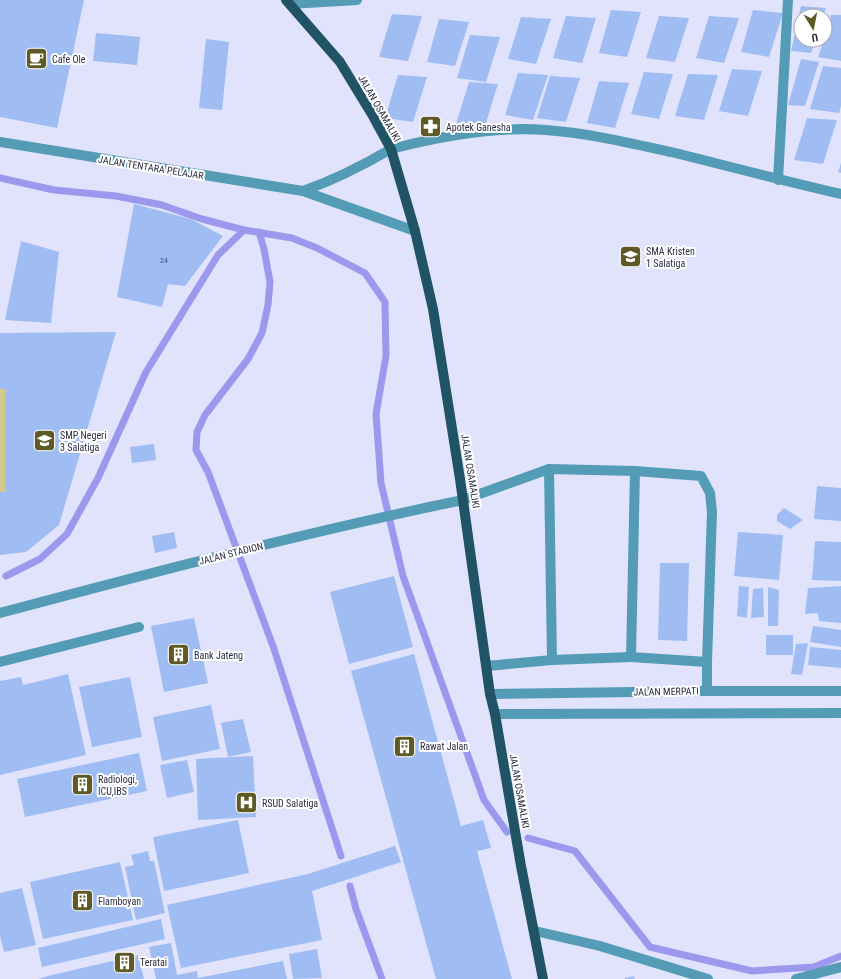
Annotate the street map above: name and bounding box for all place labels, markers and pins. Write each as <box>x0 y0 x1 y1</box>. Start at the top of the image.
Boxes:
cafe icon: Cafe Ole <box>23 46 49 72</box>
place label: Cafe Ole <box>52 54 86 65</box>
pharmacy icon: Apotek Ganesha <box>418 114 444 140</box>
place label: Apotek Ganesha <box>446 122 511 133</box>
school or university icon: SMA Kristen 1 Salatiga <box>618 244 644 270</box>
place label: SMA Kristen 1 Salatiga <box>646 246 695 269</box>
school or university icon: SMP Negeri 3 Salatiga <box>31 428 57 454</box>
place label: SMP Negeri 3 Salatiga <box>60 430 106 453</box>
building icon: Bank Jateng <box>166 642 192 668</box>
place label: Bank Jateng <box>194 650 243 661</box>
building icon: Rawat Jalan <box>392 733 418 759</box>
place label: Rawat Jalan <box>420 741 468 752</box>
building icon: Radiologi, ICU,IBS <box>69 772 95 798</box>
place label: Radiologi, ICU,IBS <box>98 774 137 797</box>
hospital icon: RSUD Salatiga <box>233 790 259 816</box>
place label: RSUD Salatiga <box>262 798 318 809</box>
building icon: Flamboyan <box>69 888 95 914</box>
place label: Flamboyan <box>98 896 141 907</box>
building icon: Teratai <box>111 949 137 975</box>
place label: Teratai <box>140 957 167 968</box>

